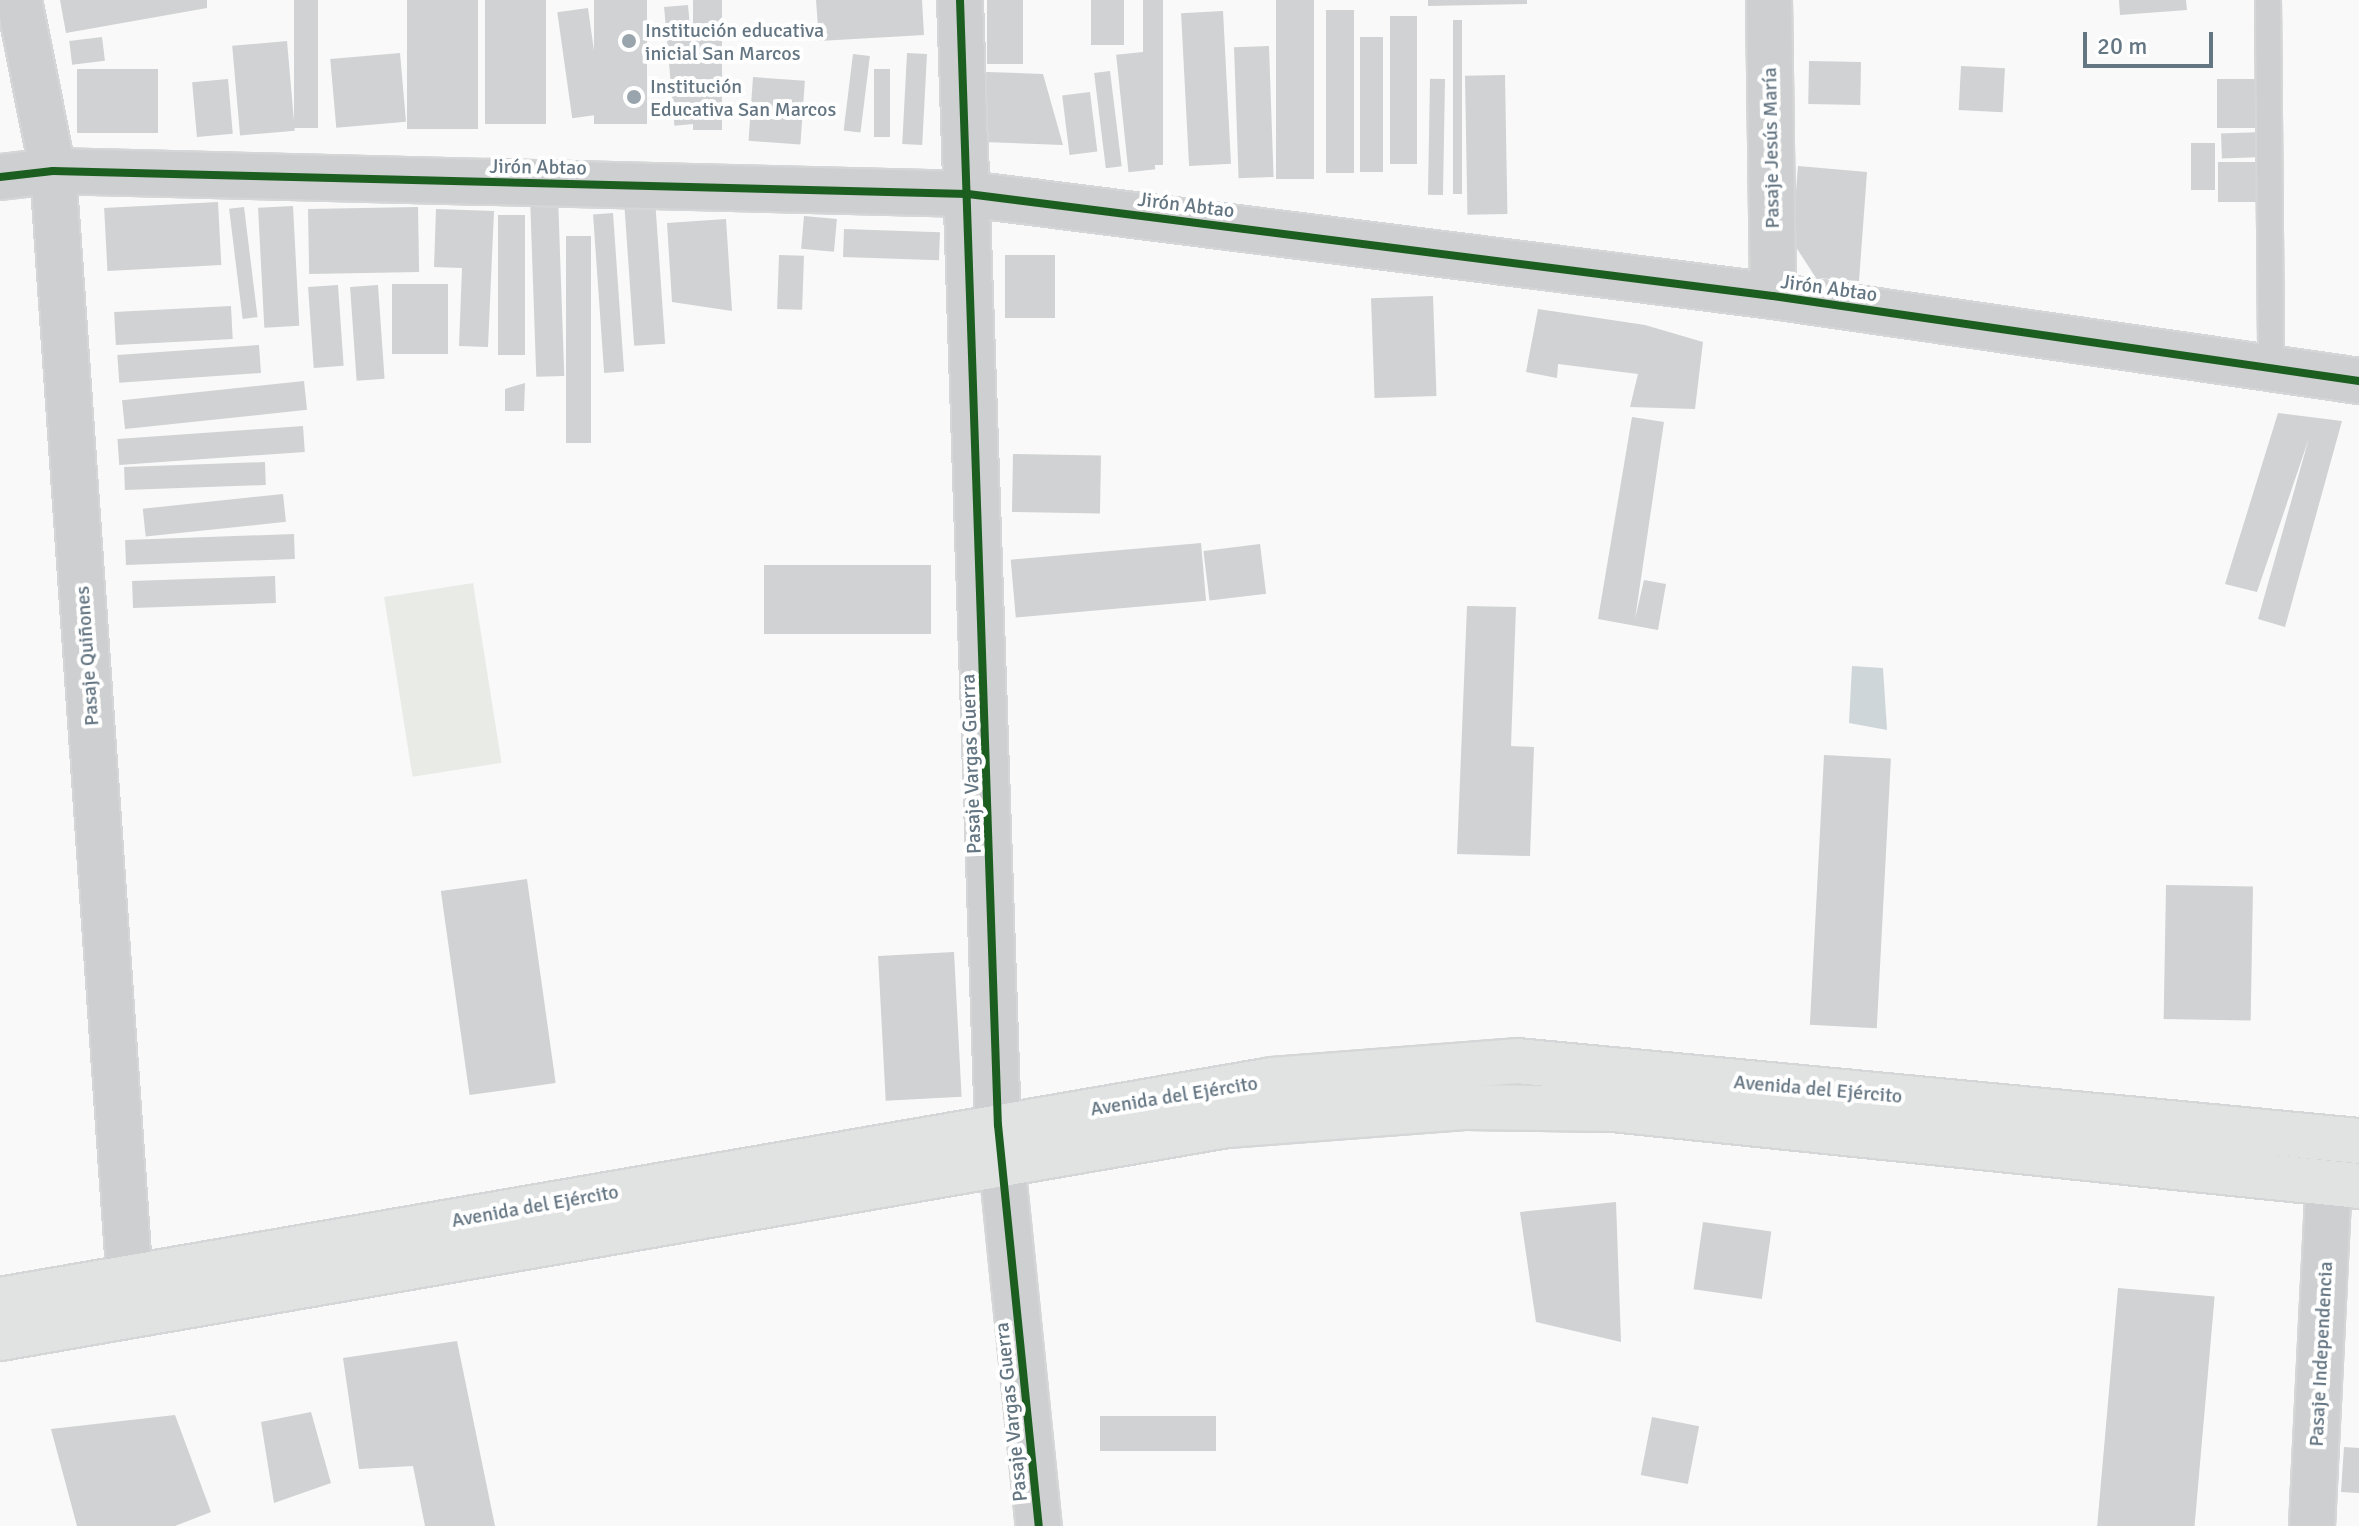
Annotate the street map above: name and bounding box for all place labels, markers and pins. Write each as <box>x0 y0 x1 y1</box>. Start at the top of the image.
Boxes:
place label: Institución educativa inicial San Marcos <box>645 18 824 65</box>
marker: Institución educativa inicial San Marcos <box>620 32 638 50</box>
place label: Institución Educativa San Marcos <box>650 74 836 121</box>
marker: Institución Educativa San Marcos <box>625 88 643 106</box>

